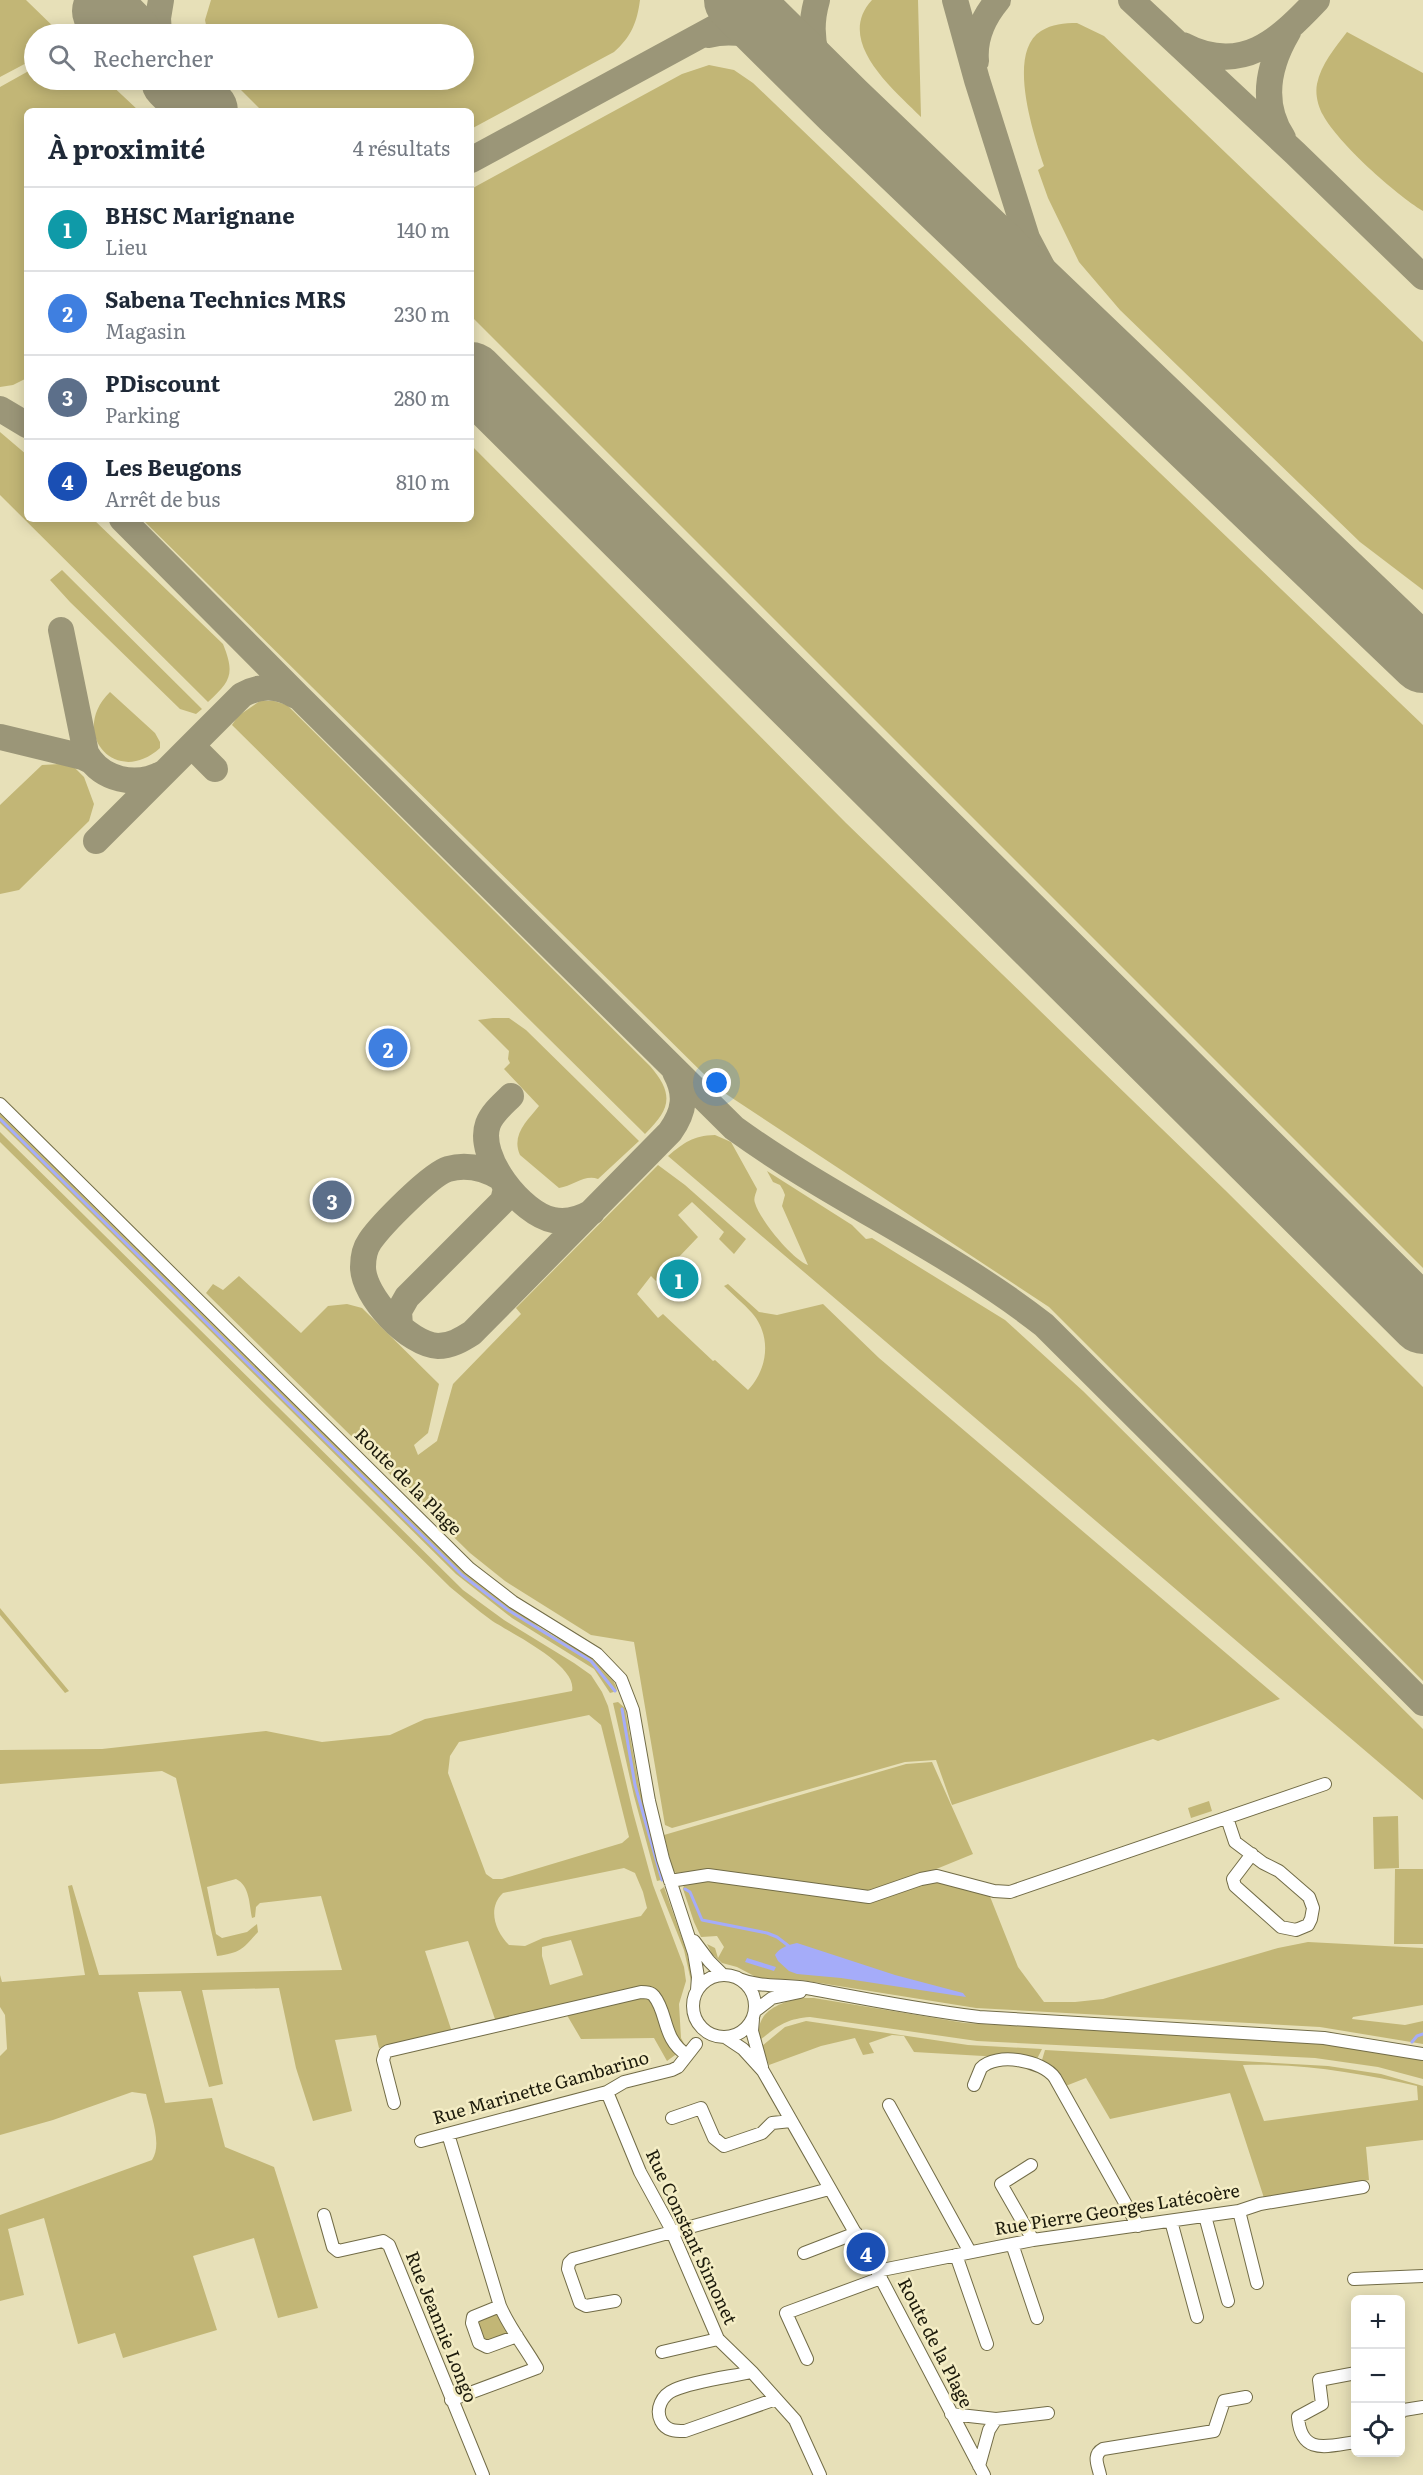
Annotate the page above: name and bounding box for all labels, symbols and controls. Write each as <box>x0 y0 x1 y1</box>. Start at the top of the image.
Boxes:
search box <box>24 24 474 90</box>
icon: search <box>45 41 78 74</box>
text: Rechercher <box>93 41 213 74</box>
text: À proximité <box>48 128 205 167</box>
text: 4 résultats <box>353 132 450 162</box>
text: BHSC Marignane <box>105 198 295 231</box>
text: 1 <box>63 214 72 244</box>
text: 140 m <box>397 214 450 244</box>
text: Lieu <box>105 231 147 261</box>
text: Sabena Technics MRS <box>105 282 346 315</box>
text: 2 <box>62 298 73 328</box>
text: 230 m <box>394 298 450 328</box>
text: Magasin <box>105 315 186 345</box>
text: PDiscount <box>105 366 220 399</box>
text: 3 <box>62 382 73 412</box>
text: 280 m <box>394 382 450 412</box>
text: Parking <box>105 399 180 429</box>
text: Les Beugons <box>105 450 242 483</box>
text: 4 <box>61 466 74 496</box>
text: 810 m <box>396 466 450 496</box>
text: Arrêt de bus <box>105 483 220 513</box>
pin: 2 <box>368 1026 408 1070</box>
your location <box>702 1068 731 1097</box>
pin: 3 <box>312 1178 352 1222</box>
pin: 1 <box>660 1256 698 1302</box>
street label: Route de la Plage <box>349 1421 469 1541</box>
street label: Rue Marinette Gambarino <box>429 2043 652 2130</box>
street label: Rue Constant Simonet <box>640 2144 745 2329</box>
street label: Rue Pierre Georges Latécoère <box>992 2176 1241 2241</box>
pin: 4 <box>846 2230 886 2274</box>
street label: Rue Jeannie Longo <box>400 2247 485 2406</box>
street label: Route de la Plage <box>892 2273 981 2412</box>
map controls <box>1351 2295 1405 2457</box>
button: + <box>1351 2295 1405 2349</box>
button: − <box>1351 2349 1405 2403</box>
button: locate <box>1351 2403 1405 2457</box>

